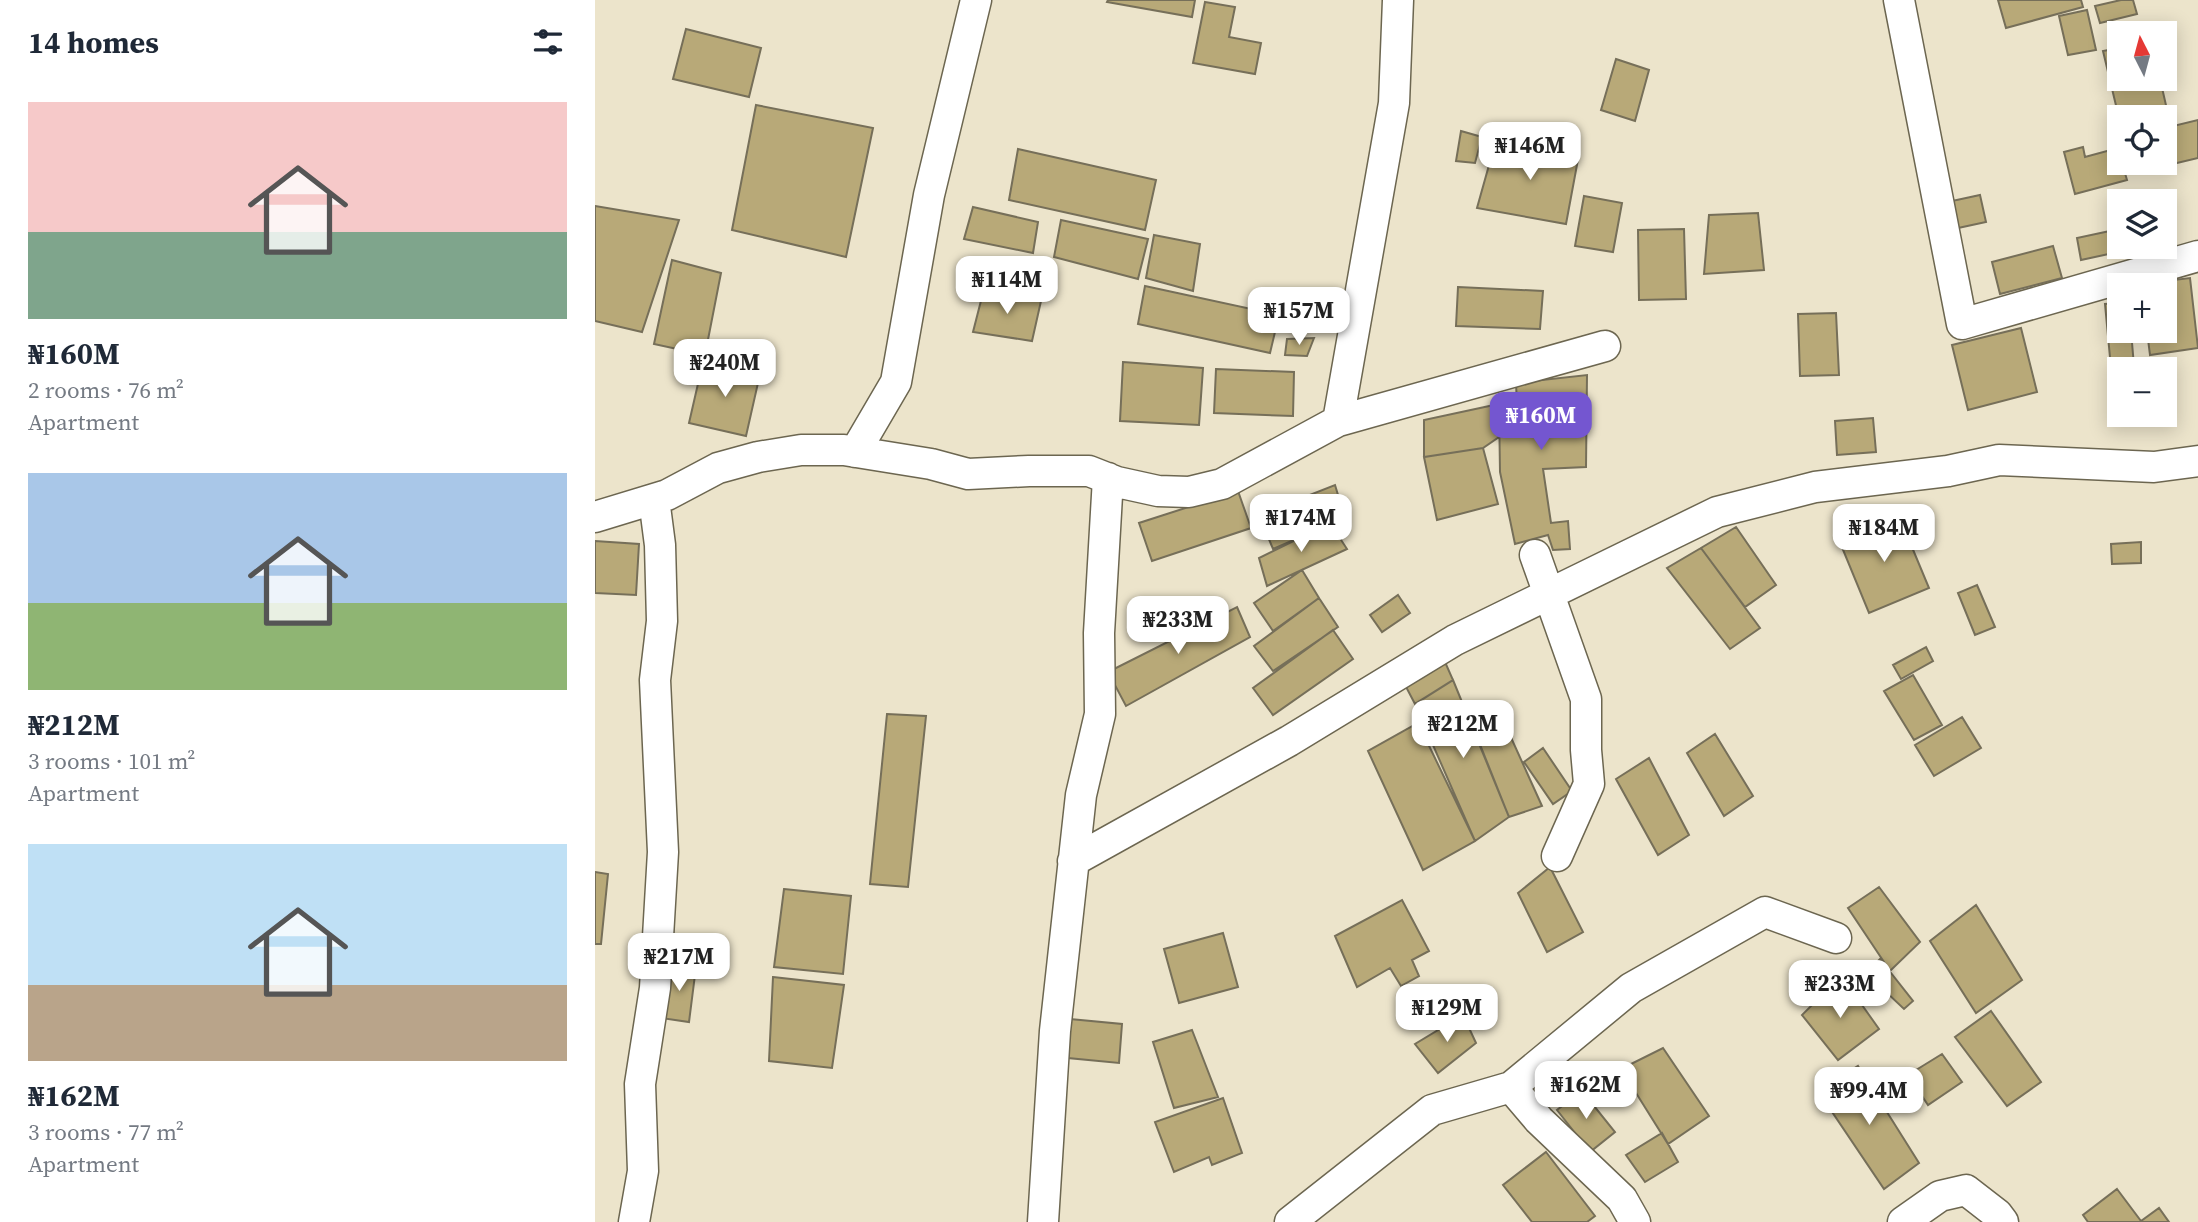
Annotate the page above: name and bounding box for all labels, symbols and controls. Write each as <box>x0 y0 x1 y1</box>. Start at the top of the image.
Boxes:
north arrow <box>2107 21 2177 91</box>
map controls <box>2107 21 2177 427</box>
text: 14 homes <box>28 22 159 63</box>
icon: filters <box>529 23 567 61</box>
button: locate <box>2107 105 2177 175</box>
pin: ₦146M <box>1481 122 1579 182</box>
text: ₦146M <box>1495 129 1565 161</box>
icon: home <box>235 147 361 273</box>
button: layers <box>2107 189 2177 259</box>
pin: ₦114M <box>958 256 1056 316</box>
text: ₦114M <box>972 263 1042 295</box>
button: + <box>2107 273 2177 343</box>
pin: ₦157M <box>1250 288 1348 347</box>
text: ₦157M <box>1264 294 1334 326</box>
text: ₦160M <box>28 333 120 374</box>
pin: ₦240M <box>676 340 774 399</box>
text: ₦240M <box>690 346 760 378</box>
button: − <box>2107 357 2177 427</box>
text: 2 rooms · 76 m² <box>28 374 184 406</box>
pin: ₦160M <box>1492 392 1590 452</box>
text: ₦160M <box>1506 399 1576 431</box>
text: Apartment <box>28 406 139 438</box>
pin: ₦174M <box>1252 494 1350 554</box>
text: ₦174M <box>1266 501 1336 533</box>
pin: ₦184M <box>1835 504 1933 564</box>
text: ₦184M <box>1849 511 1919 543</box>
icon: home <box>235 518 361 644</box>
pin: ₦233M <box>1129 596 1227 656</box>
text: ₦233M <box>1143 603 1213 635</box>
pin: ₦212M <box>1414 700 1512 760</box>
text: ₦212M <box>28 704 120 745</box>
text: ₦212M <box>1428 707 1498 739</box>
text: 3 rooms · 101 m² <box>28 745 195 777</box>
text: Apartment <box>28 777 139 809</box>
icon: home <box>235 889 361 1015</box>
pin: ₦217M <box>630 934 728 993</box>
text: ₦217M <box>644 940 714 972</box>
pin: ₦233M <box>1791 960 1889 1020</box>
text: ₦233M <box>1805 967 1875 999</box>
pin: ₦129M <box>1398 984 1496 1044</box>
text: ₦129M <box>1412 991 1482 1023</box>
pin: ₦162M <box>1537 1062 1635 1121</box>
text: ₦162M <box>1551 1068 1621 1100</box>
pin: ₦99.4M <box>1812 1068 1926 1127</box>
text: ₦99.4M <box>1830 1074 1908 1106</box>
text: ₦162M <box>28 1075 120 1116</box>
text: 3 rooms · 77 m² <box>28 1116 184 1148</box>
text: Apartment <box>28 1148 139 1180</box>

